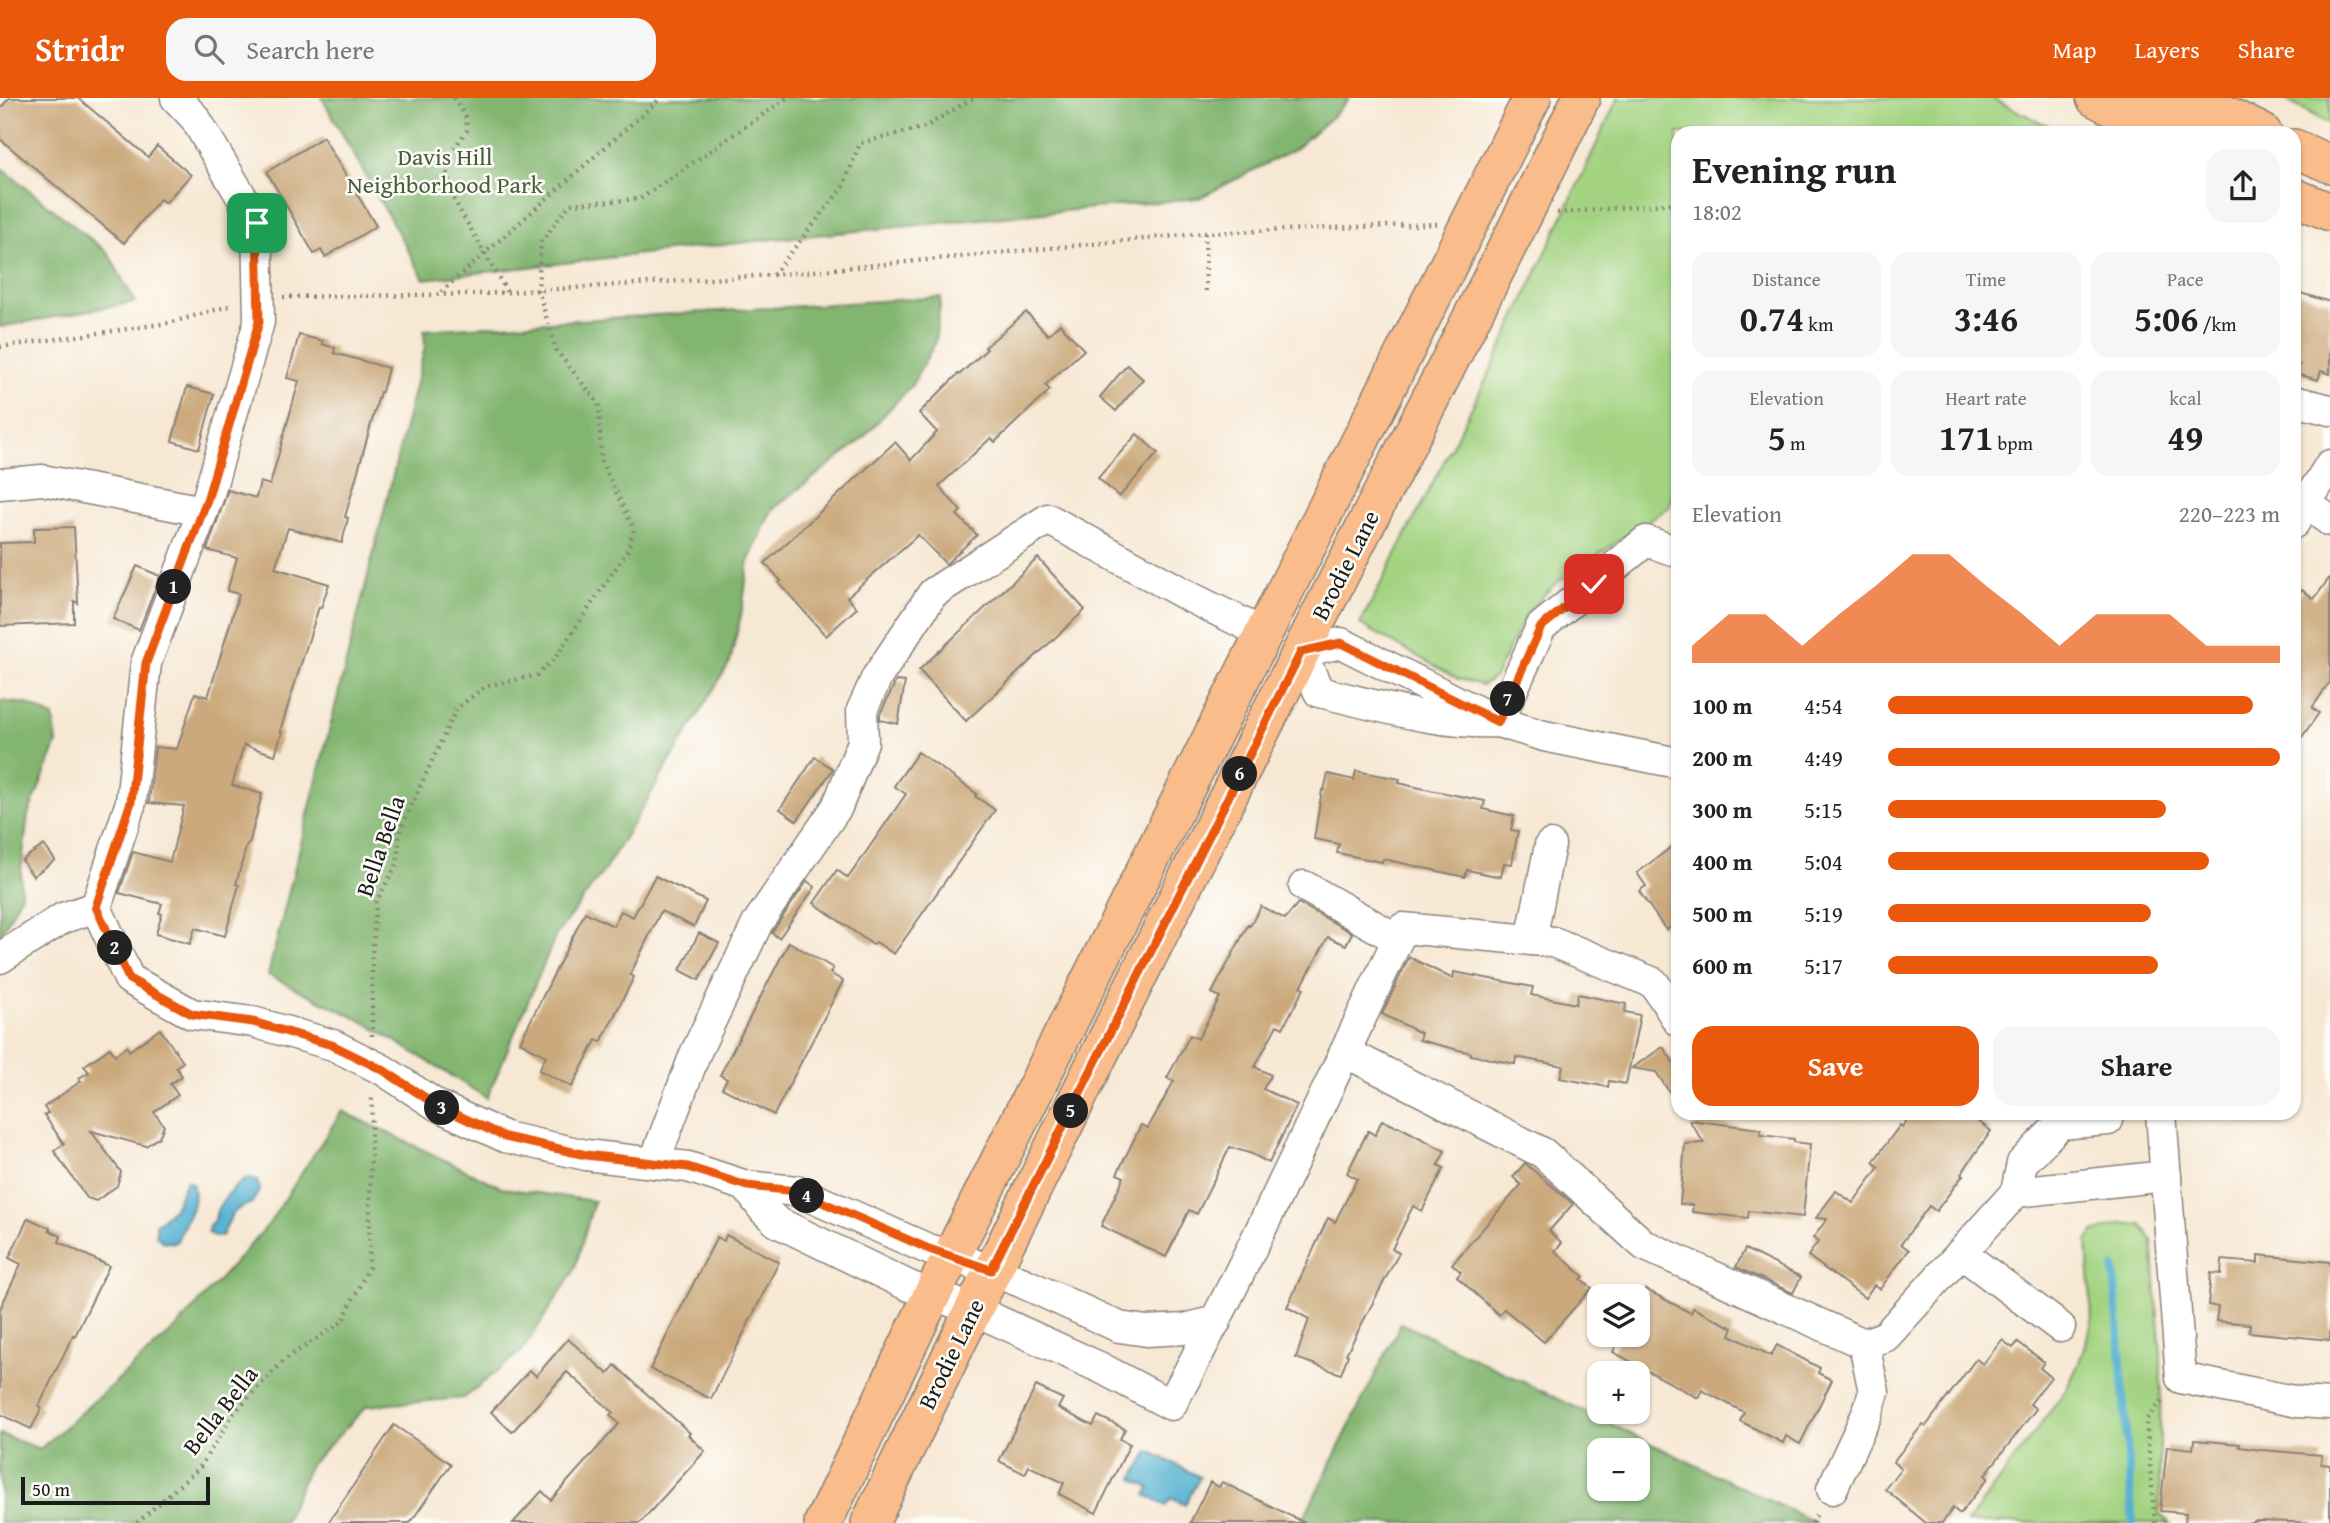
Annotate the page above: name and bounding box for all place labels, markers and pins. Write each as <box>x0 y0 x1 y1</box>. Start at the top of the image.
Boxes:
pin <box>227 193 287 253</box>
pin <box>1564 554 1624 614</box>
pin: 1 <box>156 570 192 604</box>
pin: 7 <box>1490 682 1526 716</box>
pin: 6 <box>1222 756 1258 792</box>
pin: 2 <box>97 930 132 966</box>
pin: 3 <box>424 1090 460 1126</box>
pin: 5 <box>1054 1094 1088 1128</box>
pin: 4 <box>790 1178 824 1214</box>

